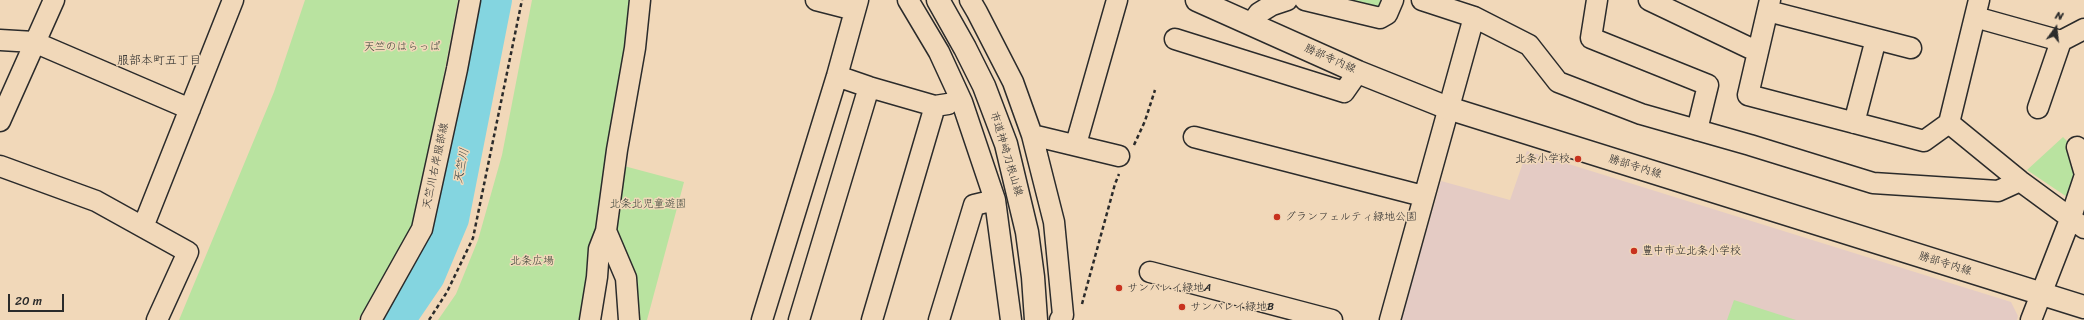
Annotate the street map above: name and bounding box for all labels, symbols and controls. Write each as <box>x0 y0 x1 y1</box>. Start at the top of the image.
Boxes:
text: N <box>2053 6 2065 26</box>
north arrow <box>2036 8 2076 48</box>
park label: 天竺のはらっぱ <box>364 40 440 54</box>
street label: 勝部寺内線 <box>1302 42 1358 76</box>
district label: 服部本町五丁目 <box>117 54 201 68</box>
street label: 市道神崎刀根山線 <box>987 110 1025 198</box>
street label: 天竺川右岸服部線 <box>420 122 452 210</box>
water label: 天竺川 <box>451 147 473 185</box>
place label: 北条小学校 <box>1515 152 1570 166</box>
street label: 勝部寺内線 <box>1607 153 1663 181</box>
marker: 北条小学校 <box>1573 154 1583 164</box>
park label: 北条北児童遊園 <box>610 197 686 211</box>
place label: グランフェルティ緑地公園 <box>1285 210 1417 224</box>
marker: グランフェルティ緑地公園 <box>1272 212 1282 222</box>
place label: 豊中市立北条小学校 <box>1642 244 1741 258</box>
marker: 豊中市立北条小学校 <box>1629 246 1639 256</box>
street label: 勝部寺内線 <box>1917 250 1973 278</box>
park label: 北条広場 <box>510 254 554 268</box>
place label: サンバレイ緑地A <box>1127 281 1211 295</box>
marker: サンバレイ緑地A <box>1114 283 1124 293</box>
scale bar <box>10 286 66 312</box>
text: 20 m <box>15 290 42 312</box>
place label: サンバレイ緑地B <box>1190 300 1274 314</box>
marker: サンバレイ緑地B <box>1177 302 1187 312</box>

